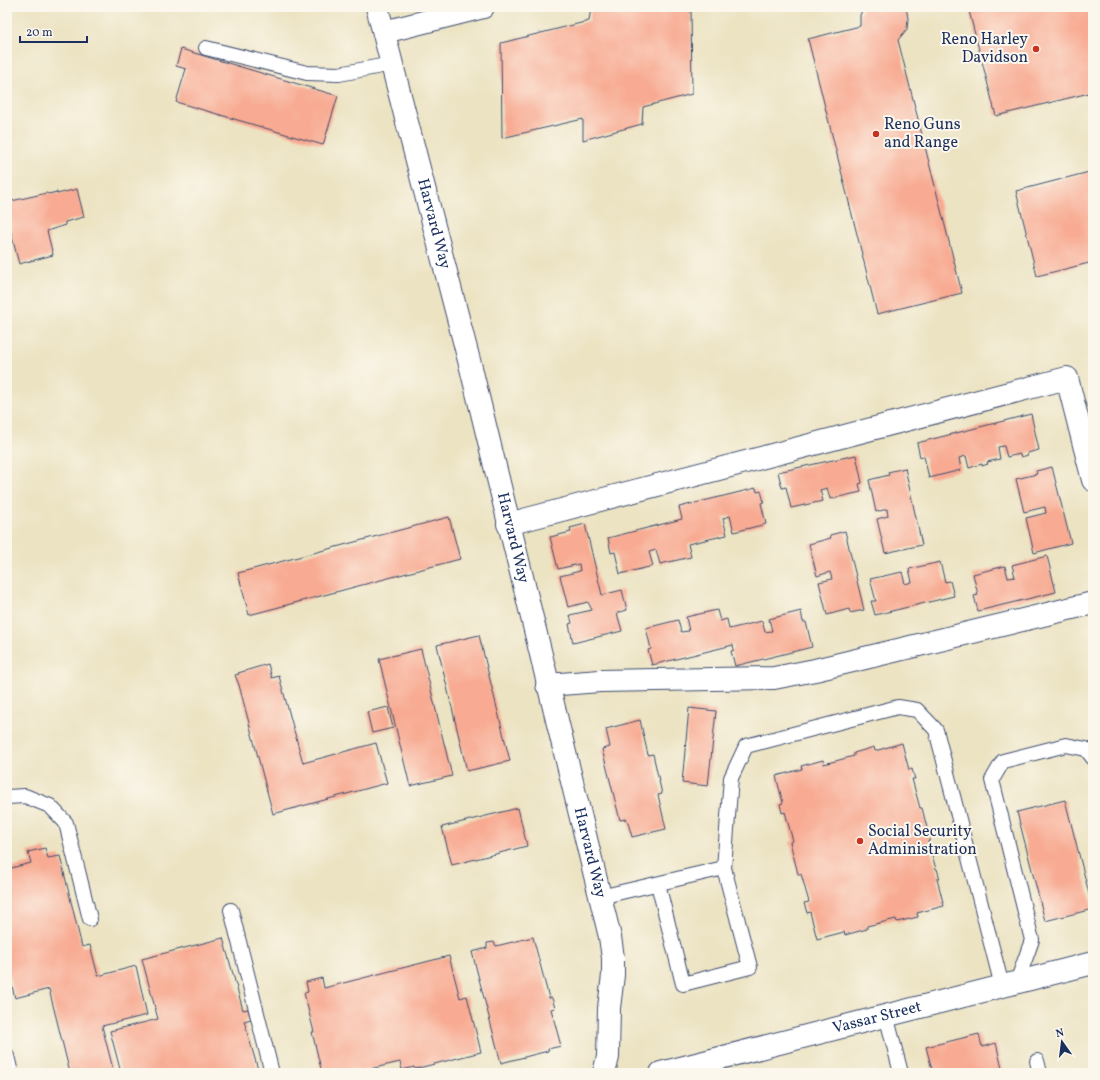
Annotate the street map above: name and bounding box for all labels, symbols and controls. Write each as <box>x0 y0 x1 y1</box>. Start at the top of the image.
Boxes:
scale bar <box>20 18 87 44</box>
text: 20 m <box>26 25 53 41</box>
place label: Reno Harley Davidson <box>941 29 1028 69</box>
marker: Reno Harley Davidson <box>1031 44 1041 54</box>
place label: Reno Guns and Range <box>884 114 961 154</box>
marker: Reno Guns and Range <box>871 129 881 139</box>
street label: Harvard Way <box>411 176 456 272</box>
street label: Harvard Way <box>491 490 534 586</box>
street label: Harvard Way <box>568 805 611 901</box>
place label: Social Security Administration <box>868 821 977 861</box>
marker: Social Security Administration <box>855 836 865 846</box>
street label: Vassar Street <box>830 996 924 1040</box>
north arrow <box>1042 1022 1082 1062</box>
text: N <box>1054 1026 1066 1042</box>

